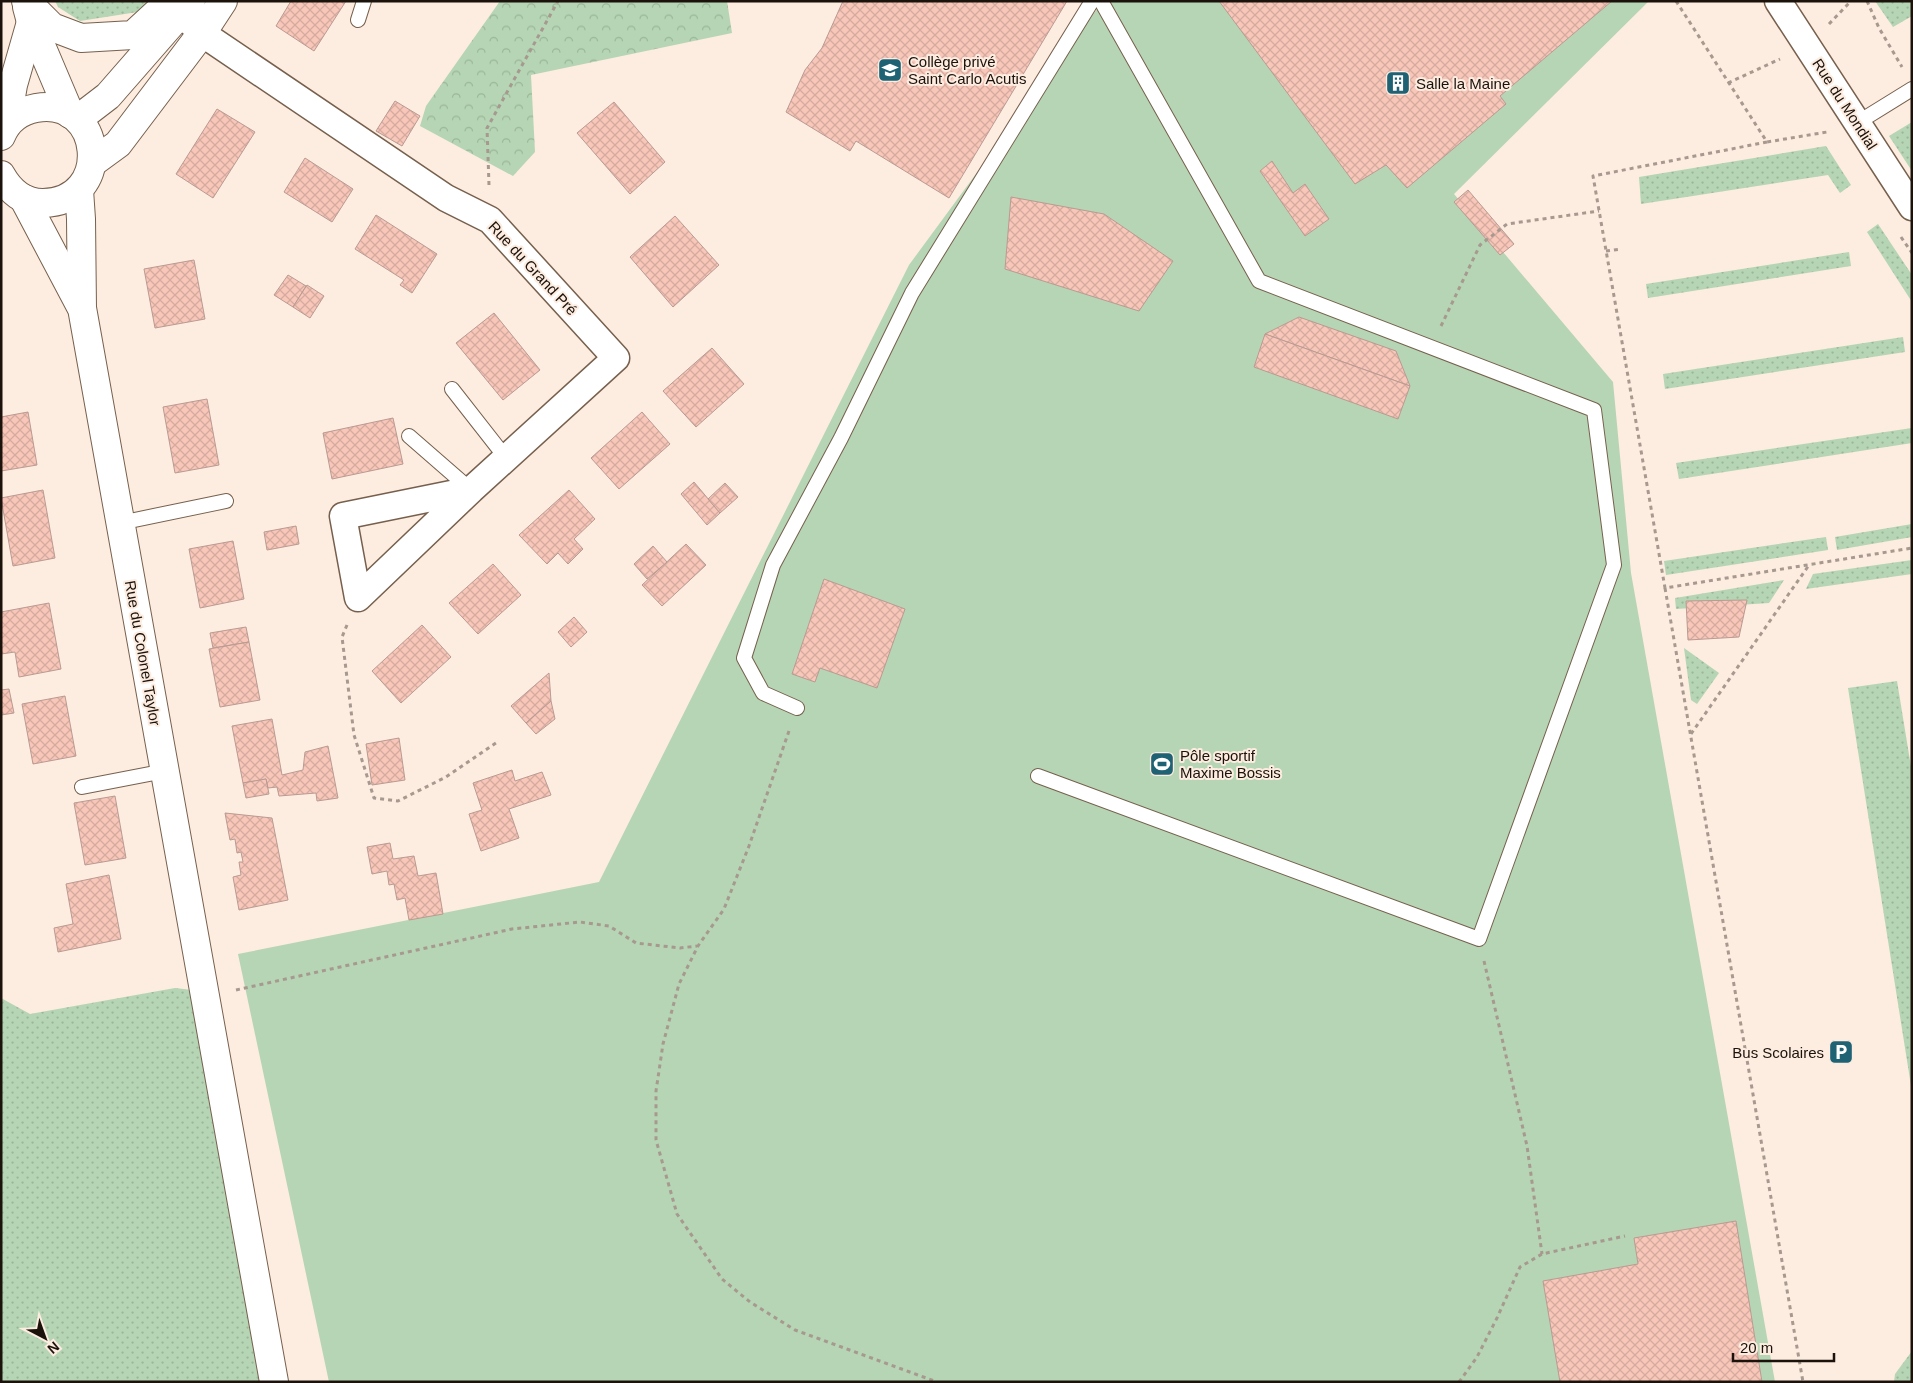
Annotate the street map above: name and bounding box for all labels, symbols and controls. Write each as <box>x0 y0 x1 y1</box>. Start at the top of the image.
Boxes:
place label: Collège privé Saint Carlo Acutis <box>908 53 1026 87</box>
street label: Rue du Mondial <box>1809 55 1881 153</box>
school or university icon: Collège privé Saint Carlo Acutis <box>877 57 903 83</box>
building icon: Salle la Maine <box>1385 70 1411 96</box>
place label: Salle la Maine <box>1416 75 1510 92</box>
street label: Rue du Grand Pré <box>485 218 581 318</box>
street label: Rue du Colonel Taylor <box>122 579 164 727</box>
place label: Pôle sportif Maxime Bossis <box>1180 747 1281 781</box>
sports icon: Pôle sportif Maxime Bossis <box>1149 751 1175 777</box>
parking icon: Bus Scolaires <box>1828 1039 1854 1065</box>
place label: Bus Scolaires <box>1732 1044 1824 1061</box>
north arrow <box>20 1313 70 1363</box>
scale bar <box>1733 1330 1834 1362</box>
text: N <box>44 1338 63 1357</box>
text: 20 m <box>1740 1339 1773 1356</box>

